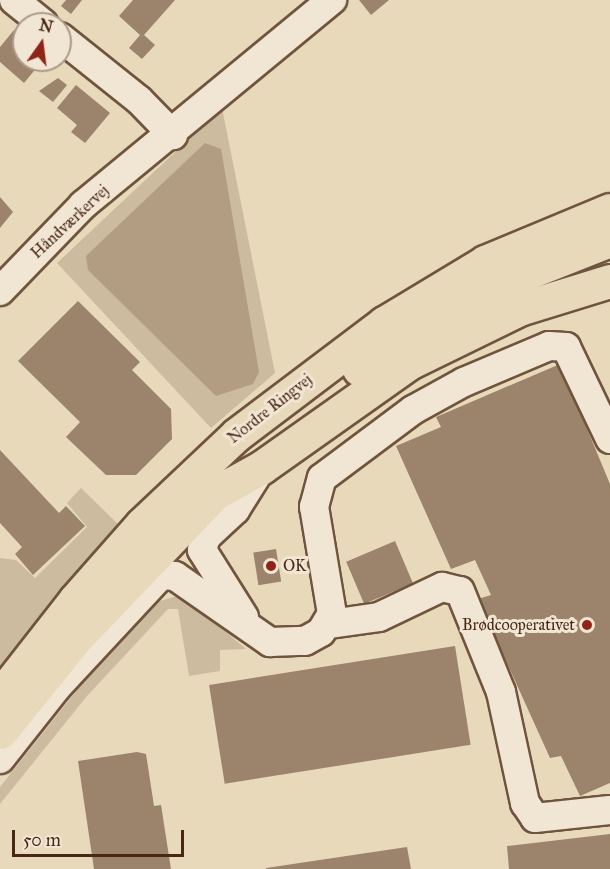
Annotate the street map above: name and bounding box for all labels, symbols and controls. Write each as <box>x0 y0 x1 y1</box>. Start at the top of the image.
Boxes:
north arrow <box>12 12 72 72</box>
text: N <box>37 15 55 37</box>
street label: Håndværkervej <box>27 181 113 263</box>
street label: Nordre Ringvej <box>224 370 316 448</box>
place label: OK <box>283 556 306 576</box>
marker: OK <box>264 559 278 573</box>
place label: Brødcooperativet <box>462 615 575 635</box>
marker: Brødcooperativet <box>580 618 594 632</box>
scale bar <box>15 818 188 856</box>
text: 50 m <box>23 829 61 851</box>

